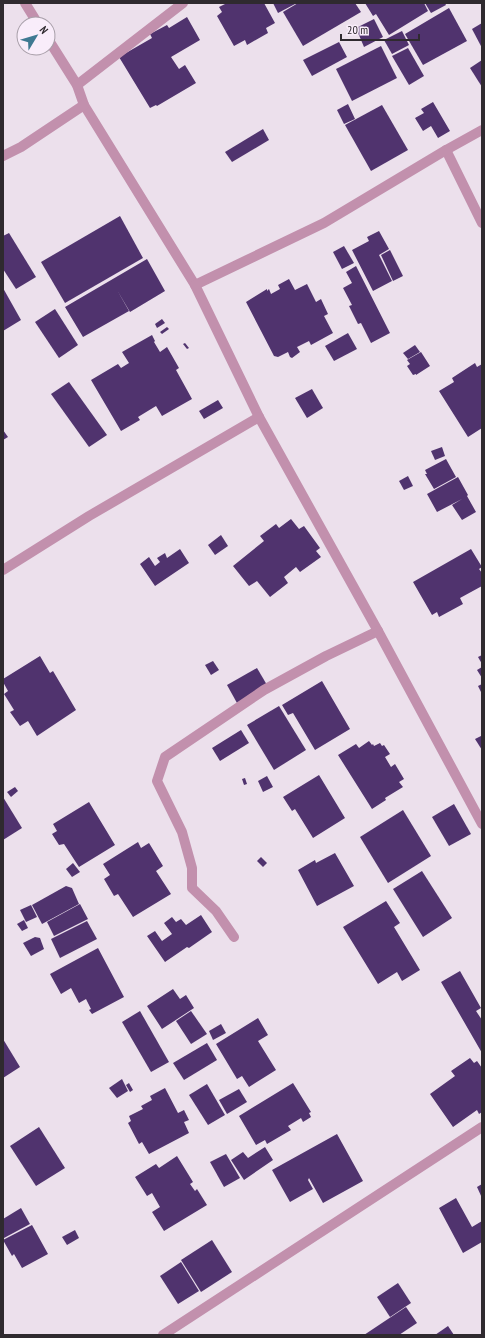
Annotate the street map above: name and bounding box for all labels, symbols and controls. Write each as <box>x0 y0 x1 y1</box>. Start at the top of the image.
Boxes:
north arrow <box>16 16 56 56</box>
scale bar <box>341 16 419 42</box>
text: 20 m <box>347 22 368 37</box>
text: N <box>37 23 51 37</box>

